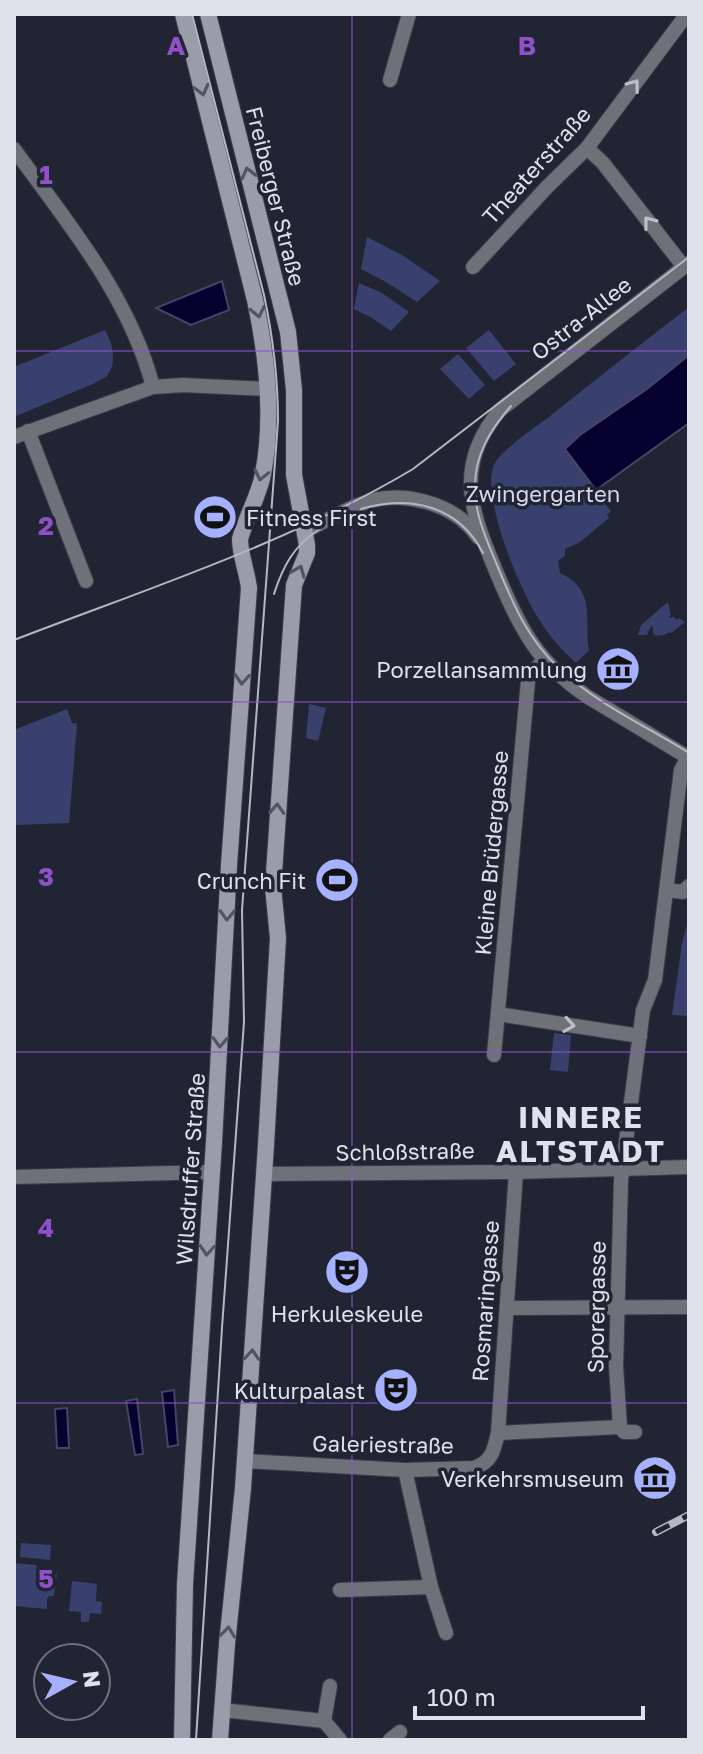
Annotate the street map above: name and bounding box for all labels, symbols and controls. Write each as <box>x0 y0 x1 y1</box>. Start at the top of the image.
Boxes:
text: A <box>167 30 186 61</box>
text: B <box>518 30 536 61</box>
one-way arrow <box>624 79 638 94</box>
one-way arrow <box>193 82 210 96</box>
street label: Theaterstraße <box>476 101 596 229</box>
street label: Freiberger Straße <box>241 104 311 288</box>
text: 1 <box>39 159 53 190</box>
one-way arrow <box>241 166 258 180</box>
one-way arrow <box>644 216 658 231</box>
street label: Ostra-Allee <box>526 271 636 365</box>
one-way arrow <box>248 306 265 319</box>
one-way arrow <box>253 468 270 482</box>
park label: Zwingergarten <box>466 480 620 507</box>
sports icon: Fitness First <box>191 493 239 541</box>
place label: Fitness First <box>246 504 377 531</box>
text: 2 <box>38 510 54 541</box>
one-way arrow <box>290 565 306 579</box>
museum icon: Porzellansammlung <box>594 645 642 693</box>
place label: Porzellansammlung <box>376 656 587 683</box>
one-way arrow <box>234 673 251 686</box>
street label: Kleine Brüdergasse <box>469 749 513 957</box>
one-way arrow <box>268 802 285 815</box>
sports icon: Crunch Fit <box>313 856 361 904</box>
text: 3 <box>38 861 54 892</box>
place label: Crunch Fit <box>197 867 306 894</box>
one-way arrow <box>219 909 236 922</box>
one-way arrow <box>562 1016 576 1033</box>
one-way arrow <box>212 1036 229 1049</box>
street label: Wilsdruffer Straße <box>170 1072 210 1266</box>
district label: INNERE ALTSTADT <box>496 1099 666 1169</box>
street label: Schloßstraße <box>335 1136 475 1166</box>
text: 4 <box>38 1212 54 1243</box>
street label: Rosmaringasse <box>466 1219 504 1383</box>
street label: Sporergasse <box>581 1241 611 1373</box>
one-way arrow <box>199 1244 216 1257</box>
theatre icon: Herkuleskeule <box>323 1248 371 1296</box>
place label: Herkuleskeule <box>271 1300 423 1327</box>
one-way arrow <box>243 1348 260 1361</box>
theatre icon: Kulturpalast <box>372 1366 420 1414</box>
place label: Kulturpalast <box>234 1377 365 1404</box>
street label: Galeriestraße <box>312 1429 454 1459</box>
museum icon: Verkehrsmuseum <box>631 1454 679 1502</box>
place label: Verkehrsmuseum <box>441 1465 624 1492</box>
text: 5 <box>38 1563 54 1594</box>
one-way arrow <box>220 1625 237 1638</box>
north arrow <box>32 1642 112 1722</box>
text: N <box>78 1669 107 1689</box>
scale bar <box>415 1670 643 1720</box>
text: 100 m <box>427 1682 496 1711</box>

